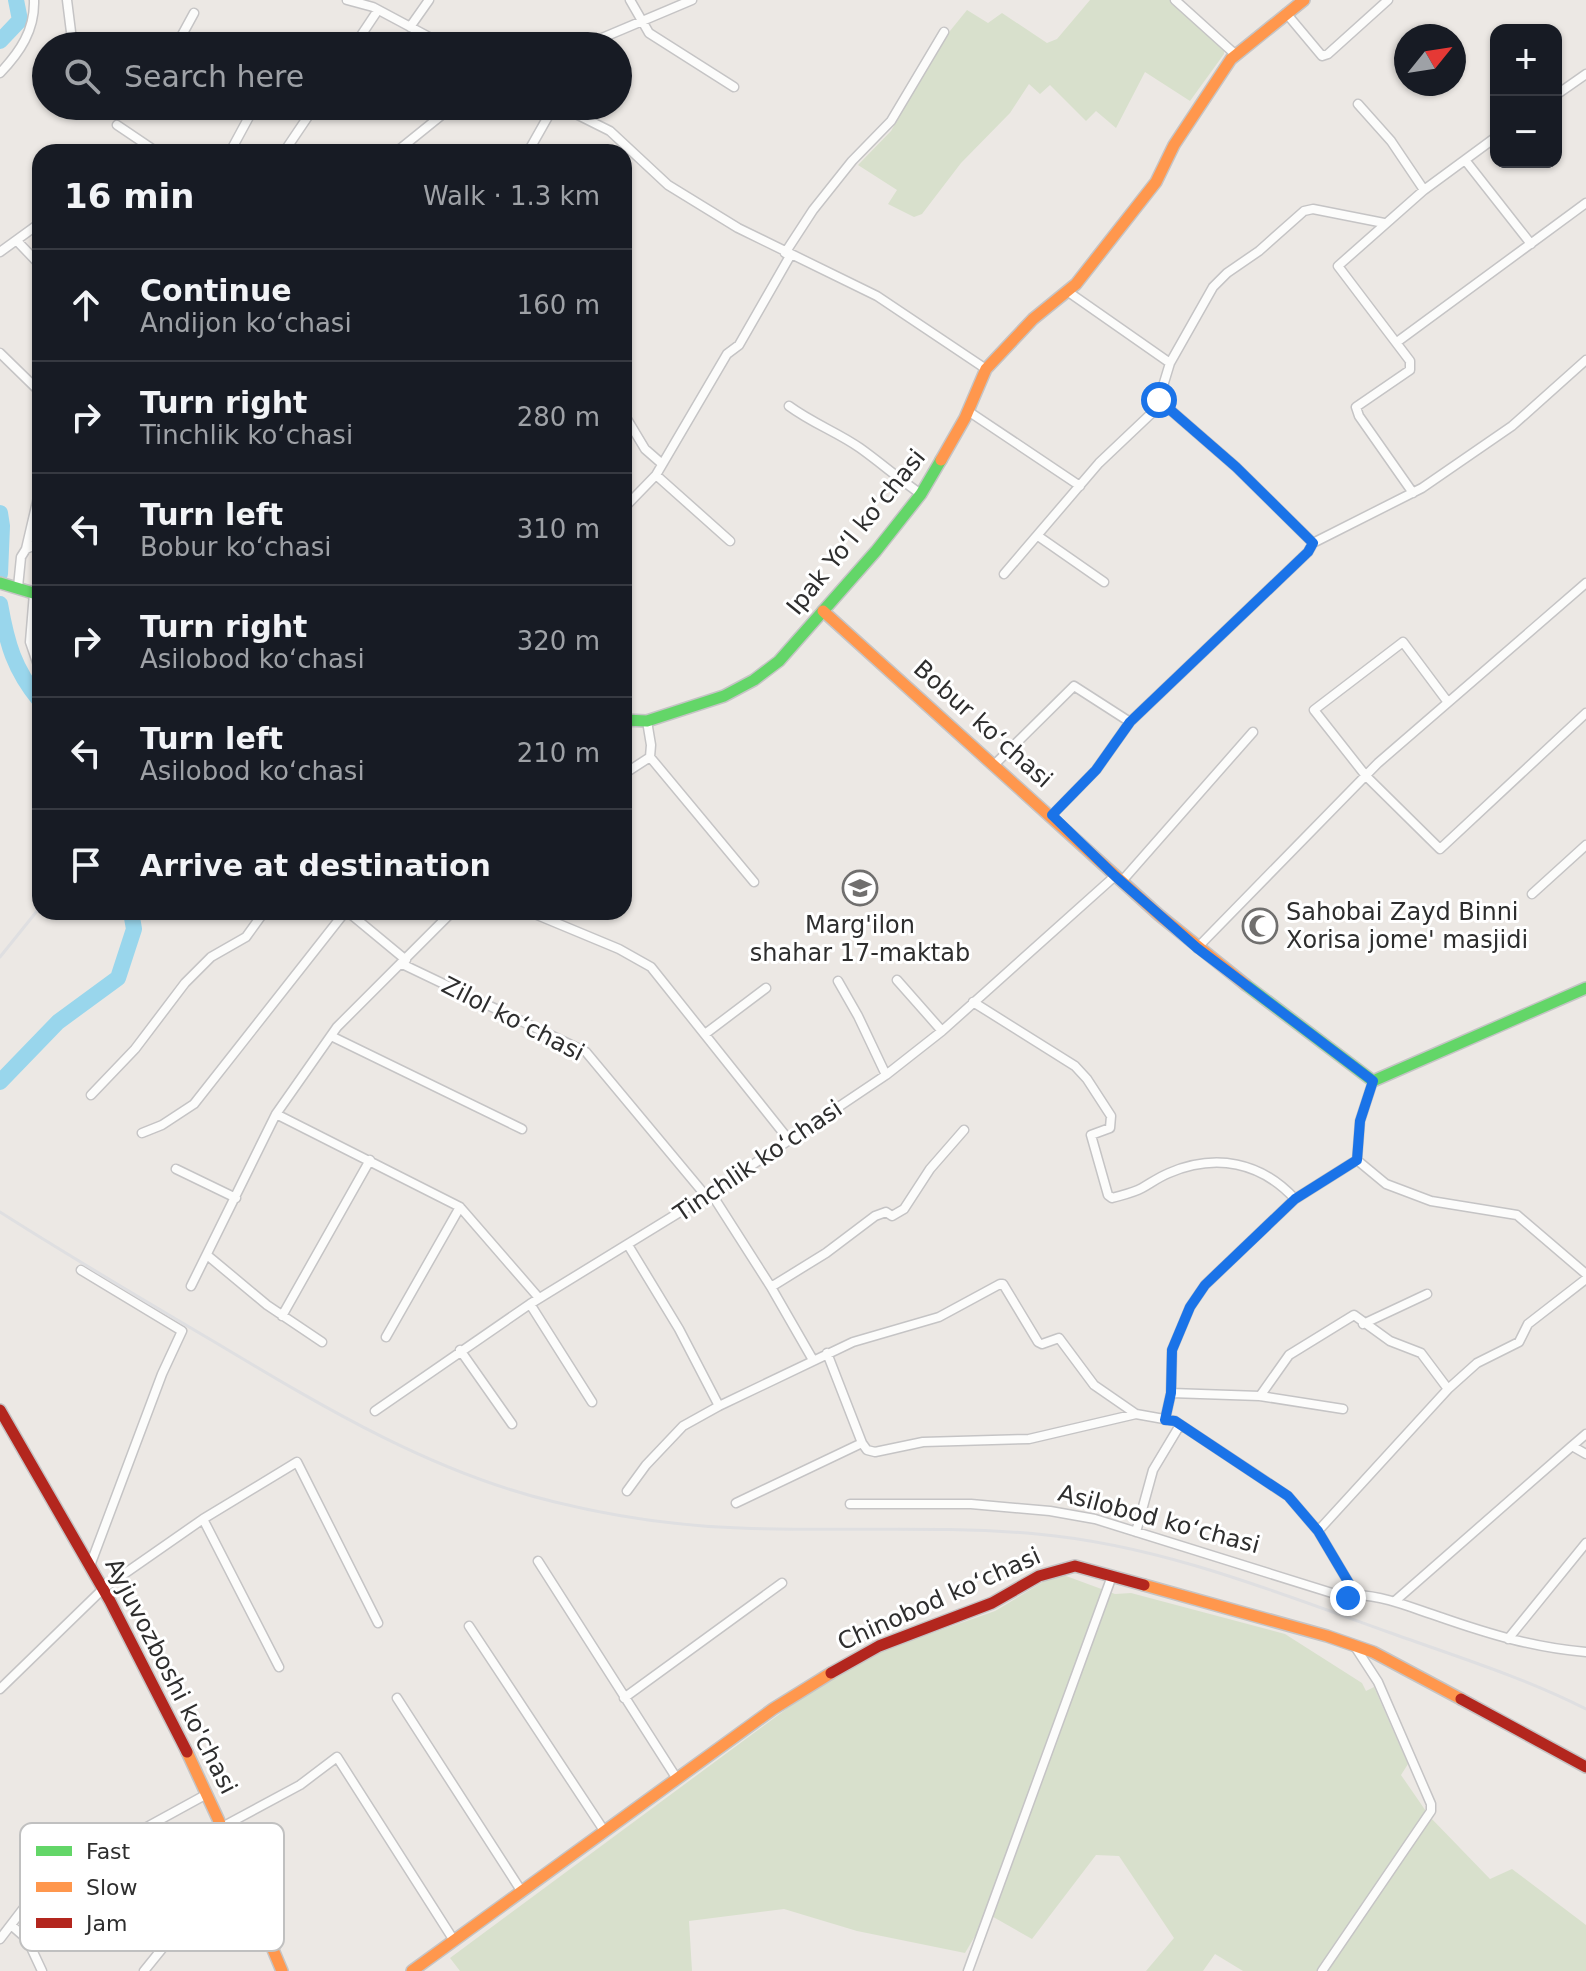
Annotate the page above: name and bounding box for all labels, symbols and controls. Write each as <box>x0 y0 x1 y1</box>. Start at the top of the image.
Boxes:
north arrow <box>1394 24 1466 96</box>
map controls <box>1490 24 1562 168</box>
button: + <box>1490 24 1562 96</box>
search box <box>32 32 632 120</box>
icon: search <box>60 54 104 98</box>
text: Search here <box>124 59 304 94</box>
button: − <box>1490 96 1562 168</box>
text: 16 min <box>64 176 194 216</box>
text: Walk · 1.3 km <box>423 181 600 211</box>
text: Continue <box>140 273 292 308</box>
icon: ahead <box>64 283 108 327</box>
text: 160 m <box>517 290 600 320</box>
text: Andijon koʻchasi <box>140 308 352 338</box>
route start <box>1141 382 1177 418</box>
text: Turn right <box>140 385 307 420</box>
icon: right <box>64 395 108 439</box>
text: 280 m <box>517 402 600 432</box>
text: Tinchlik koʻchasi <box>140 420 353 450</box>
street label: Ipak Yoʻl koʻchasi <box>781 444 931 620</box>
text: Turn left <box>140 497 283 532</box>
icon: left <box>64 507 108 551</box>
text: 310 m <box>517 514 600 544</box>
text: Bobur koʻchasi <box>140 532 331 562</box>
text: Turn right <box>140 609 307 644</box>
icon: right <box>64 619 108 663</box>
text: 320 m <box>517 626 600 656</box>
text: Asilobod koʻchasi <box>140 644 365 674</box>
street label: Bobur koʻchasi <box>908 654 1058 794</box>
text: Turn left <box>140 721 283 756</box>
icon: left <box>64 731 108 775</box>
text: 210 m <box>517 738 600 768</box>
text: Asilobod koʻchasi <box>140 756 365 786</box>
icon: arrive <box>64 843 108 887</box>
text: Arrive at destination <box>140 848 491 883</box>
school or university icon: Marg'ilon shahar 17-maktab <box>841 869 879 907</box>
place label: Sahobai Zayd Binni Xorisa jome' masjidi <box>1286 898 1528 954</box>
mosque icon: Sahobai Zayd Binni Xorisa jome' masjidi <box>1241 907 1279 945</box>
place label: Marg'ilon shahar 17-maktab <box>750 911 970 967</box>
street label: Zilol ko‘chasi <box>437 971 589 1067</box>
street label: Tinchlik koʻchasi <box>668 1094 847 1228</box>
street label: Asilobod koʻchasi <box>1055 1479 1263 1559</box>
street label: Chinobod koʻchasi <box>833 1542 1045 1656</box>
street label: Ayjuvozboshi ko'chasi <box>99 1553 243 1799</box>
route end <box>1330 1580 1366 1616</box>
legend <box>20 1823 284 1951</box>
text: Fast <box>86 1839 131 1864</box>
text: Slow <box>86 1875 138 1900</box>
text: Jam <box>84 1911 127 1936</box>

